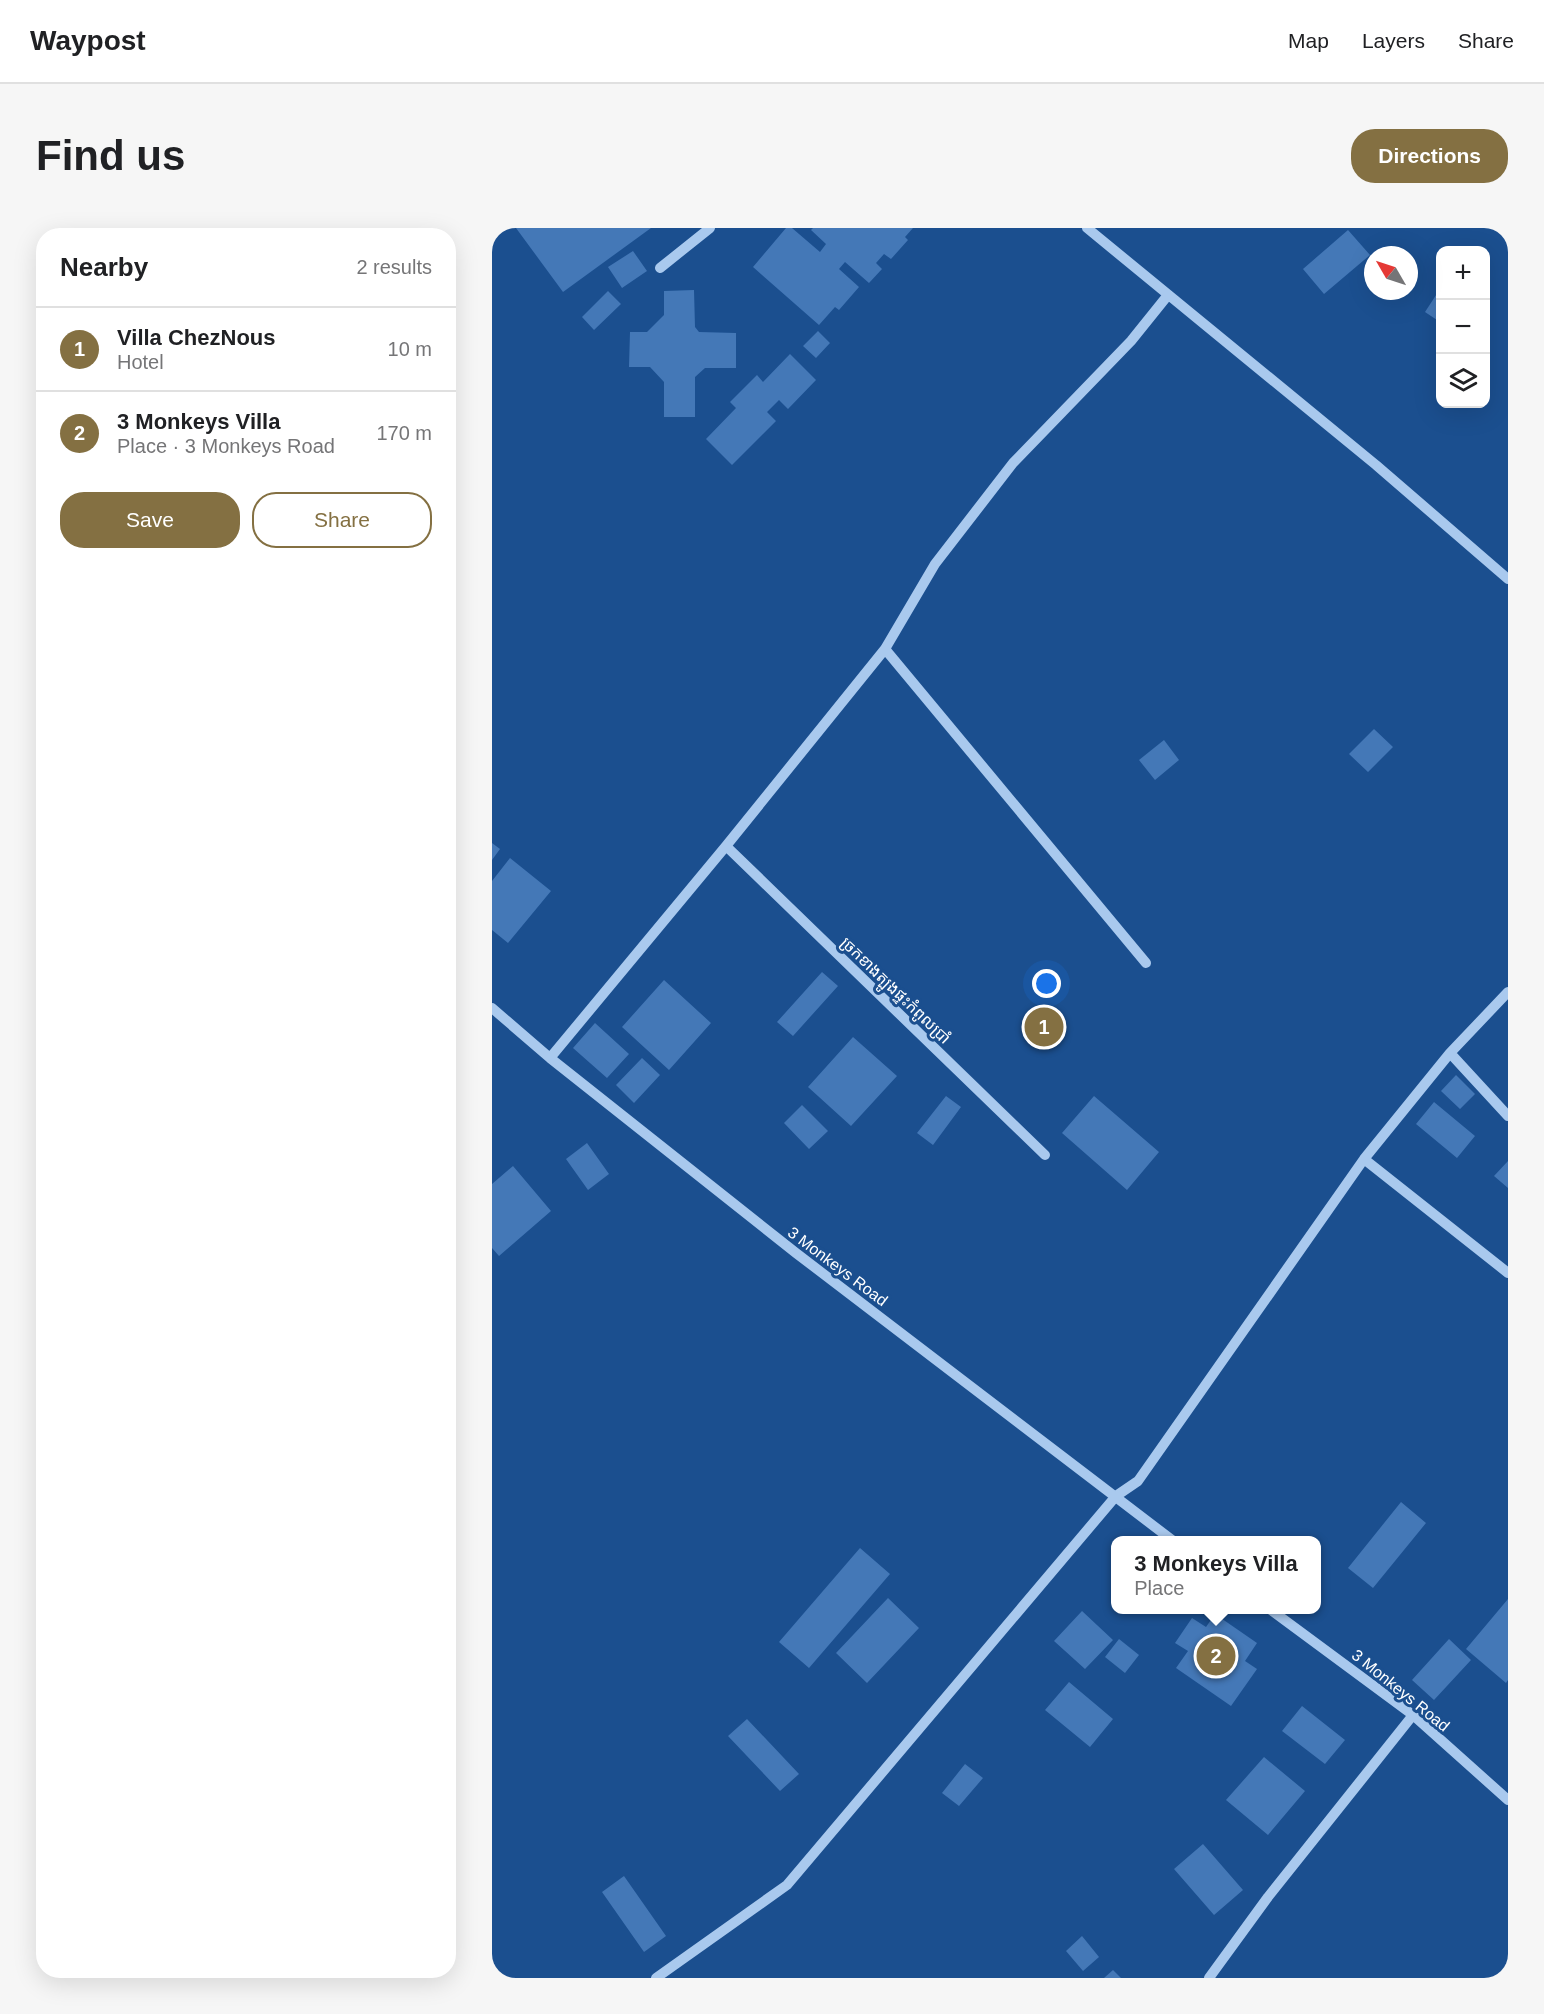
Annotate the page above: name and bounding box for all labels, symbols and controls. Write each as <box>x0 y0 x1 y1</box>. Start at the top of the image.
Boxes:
text: Waypost <box>30 25 146 56</box>
text: Map <box>1288 29 1329 52</box>
text: Layers <box>1362 29 1425 52</box>
text: Share <box>1458 29 1514 52</box>
button: Directions <box>1351 129 1508 183</box>
text: Find us <box>36 132 185 179</box>
north arrow <box>1364 246 1418 300</box>
map controls <box>1436 246 1490 408</box>
button: + <box>1436 246 1490 300</box>
text: Nearby <box>60 252 148 282</box>
text: 2 results <box>356 256 432 278</box>
button: − <box>1436 300 1490 354</box>
text: Villa ChezNous <box>117 325 276 350</box>
text: 1 <box>74 338 85 360</box>
text: 10 m <box>388 338 432 360</box>
text: Hotel <box>117 351 164 373</box>
button: layers <box>1436 354 1490 408</box>
text: 3 Monkeys Villa <box>117 409 280 434</box>
text: 2 <box>74 422 85 444</box>
text: 170 m <box>376 422 432 444</box>
text: Place · 3 Monkeys Road <box>117 435 335 457</box>
button: Save <box>60 492 240 548</box>
button: Share <box>252 492 432 548</box>
street label: ច្រកខាងត្បូងផ្ទះកំពូលប្រាំ <box>834 933 955 1051</box>
your location <box>1032 969 1061 998</box>
pin: 1 <box>1024 1004 1064 1050</box>
street label: 3 Monkeys Road <box>785 1223 891 1309</box>
popup <box>1111 1536 1321 1614</box>
text: 3 Monkeys Villa <box>1134 1551 1298 1576</box>
text: Place <box>1134 1577 1184 1599</box>
pin: 2 <box>1196 1634 1236 1678</box>
street label: 3 Monkeys Road <box>1349 1646 1453 1735</box>

